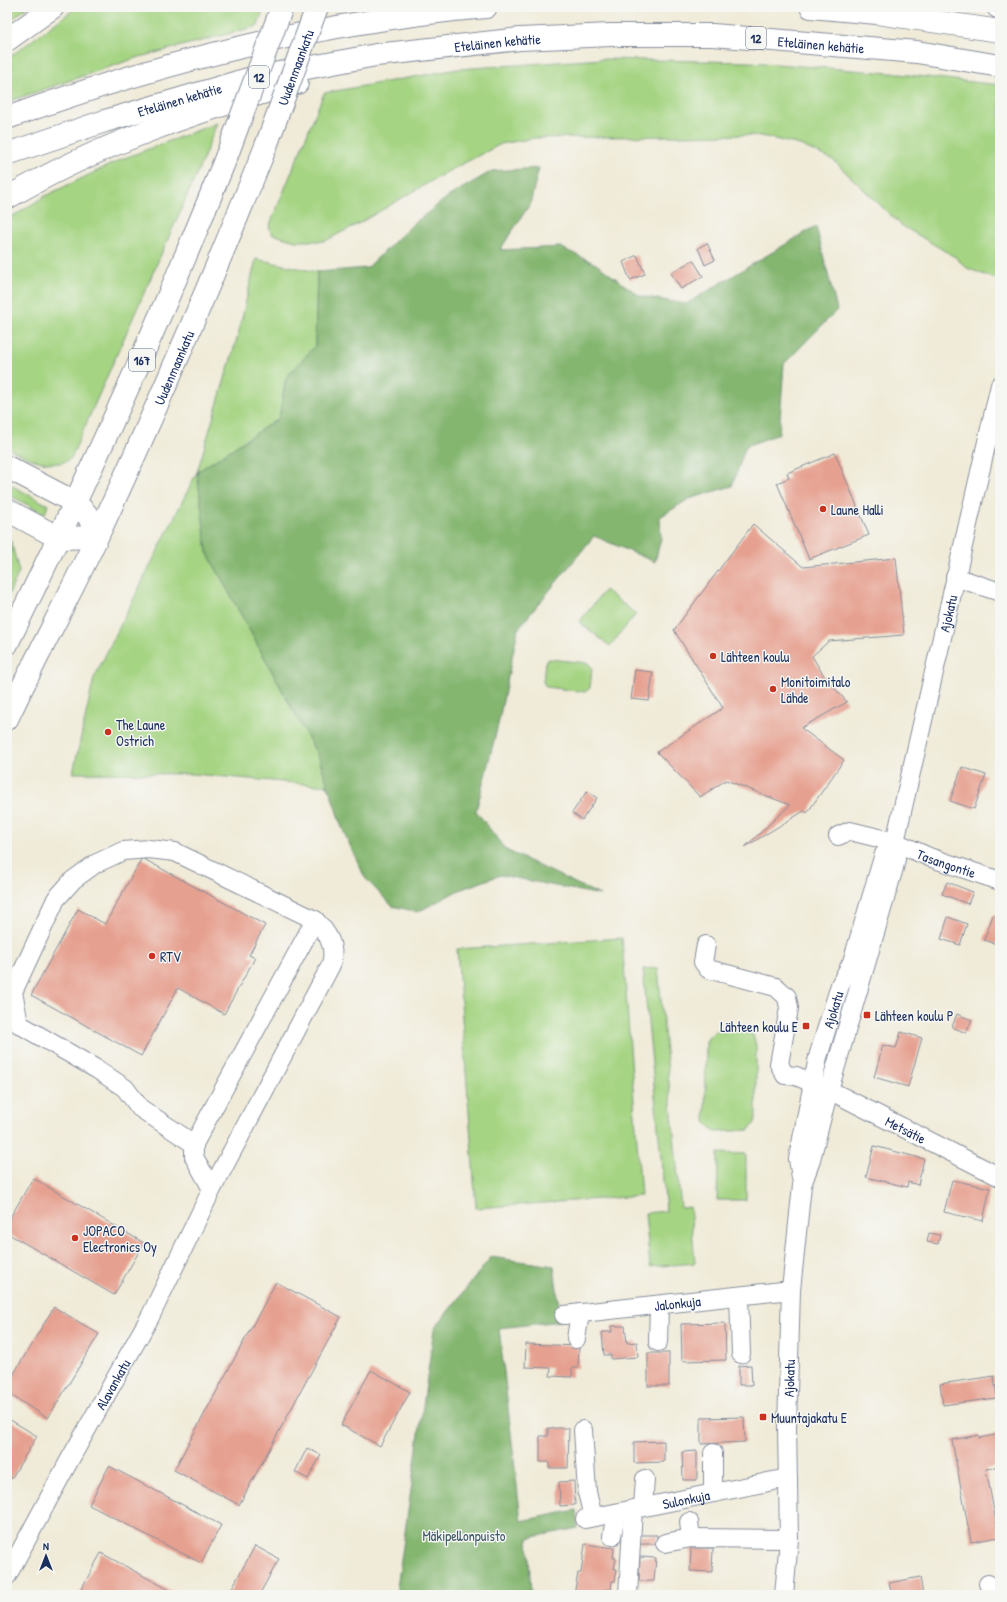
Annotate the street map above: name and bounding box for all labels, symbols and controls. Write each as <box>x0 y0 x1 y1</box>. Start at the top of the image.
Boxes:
street label: Uudenmaankatu <box>272 26 318 108</box>
road number: 12 <box>746 27 766 49</box>
street label: Eteläinen kehätie <box>453 29 542 56</box>
street label: Eteläinen kehätie <box>777 31 865 57</box>
road number: 12 <box>249 66 269 88</box>
street label: Eteläinen kehätie <box>135 78 224 120</box>
street label: Uudenmaankatu <box>149 327 198 408</box>
road number: 167 <box>129 349 155 371</box>
place label: Laune Halli <box>831 500 884 519</box>
marker: Laune Halli <box>818 504 828 514</box>
street label: Ajokatu <box>934 592 961 634</box>
place label: Lähteen koulu <box>721 647 790 666</box>
marker: Lähteen koulu <box>708 651 718 661</box>
place label: Monitoimitalo Lähde <box>781 672 851 707</box>
marker: Monitoimitalo Lähde <box>768 684 778 694</box>
place label: The Laune Ostrich <box>116 715 166 750</box>
marker: The Laune Ostrich <box>103 727 113 737</box>
street label: Tasangontie <box>914 843 979 882</box>
place label: RTV <box>160 947 181 966</box>
marker: RTV <box>147 951 157 961</box>
street label: Ajokatu <box>818 988 847 1030</box>
place label: Lähteen koulu P <box>875 1006 953 1025</box>
marker: Lähteen koulu P <box>862 1010 872 1020</box>
place label: Lähteen koulu E <box>720 1017 798 1036</box>
marker: Lähteen koulu E <box>801 1021 811 1031</box>
street label: Metsätie <box>882 1111 930 1148</box>
place label: JOPACO Electronics Oy <box>83 1221 157 1257</box>
marker: JOPACO Electronics Oy <box>70 1233 80 1243</box>
street label: Jalonkuja <box>653 1290 702 1315</box>
street label: Alavankatu <box>90 1355 134 1413</box>
street label: Ajokatu <box>778 1359 799 1397</box>
place label: Muuntajakatu E <box>771 1408 847 1428</box>
marker: Muuntajakatu E <box>758 1412 768 1422</box>
street label: Sulonkuja <box>661 1484 712 1513</box>
park label: Mäkipellonpuisto <box>423 1526 506 1546</box>
north arrow <box>26 1536 66 1576</box>
text: N <box>43 1539 49 1553</box>

